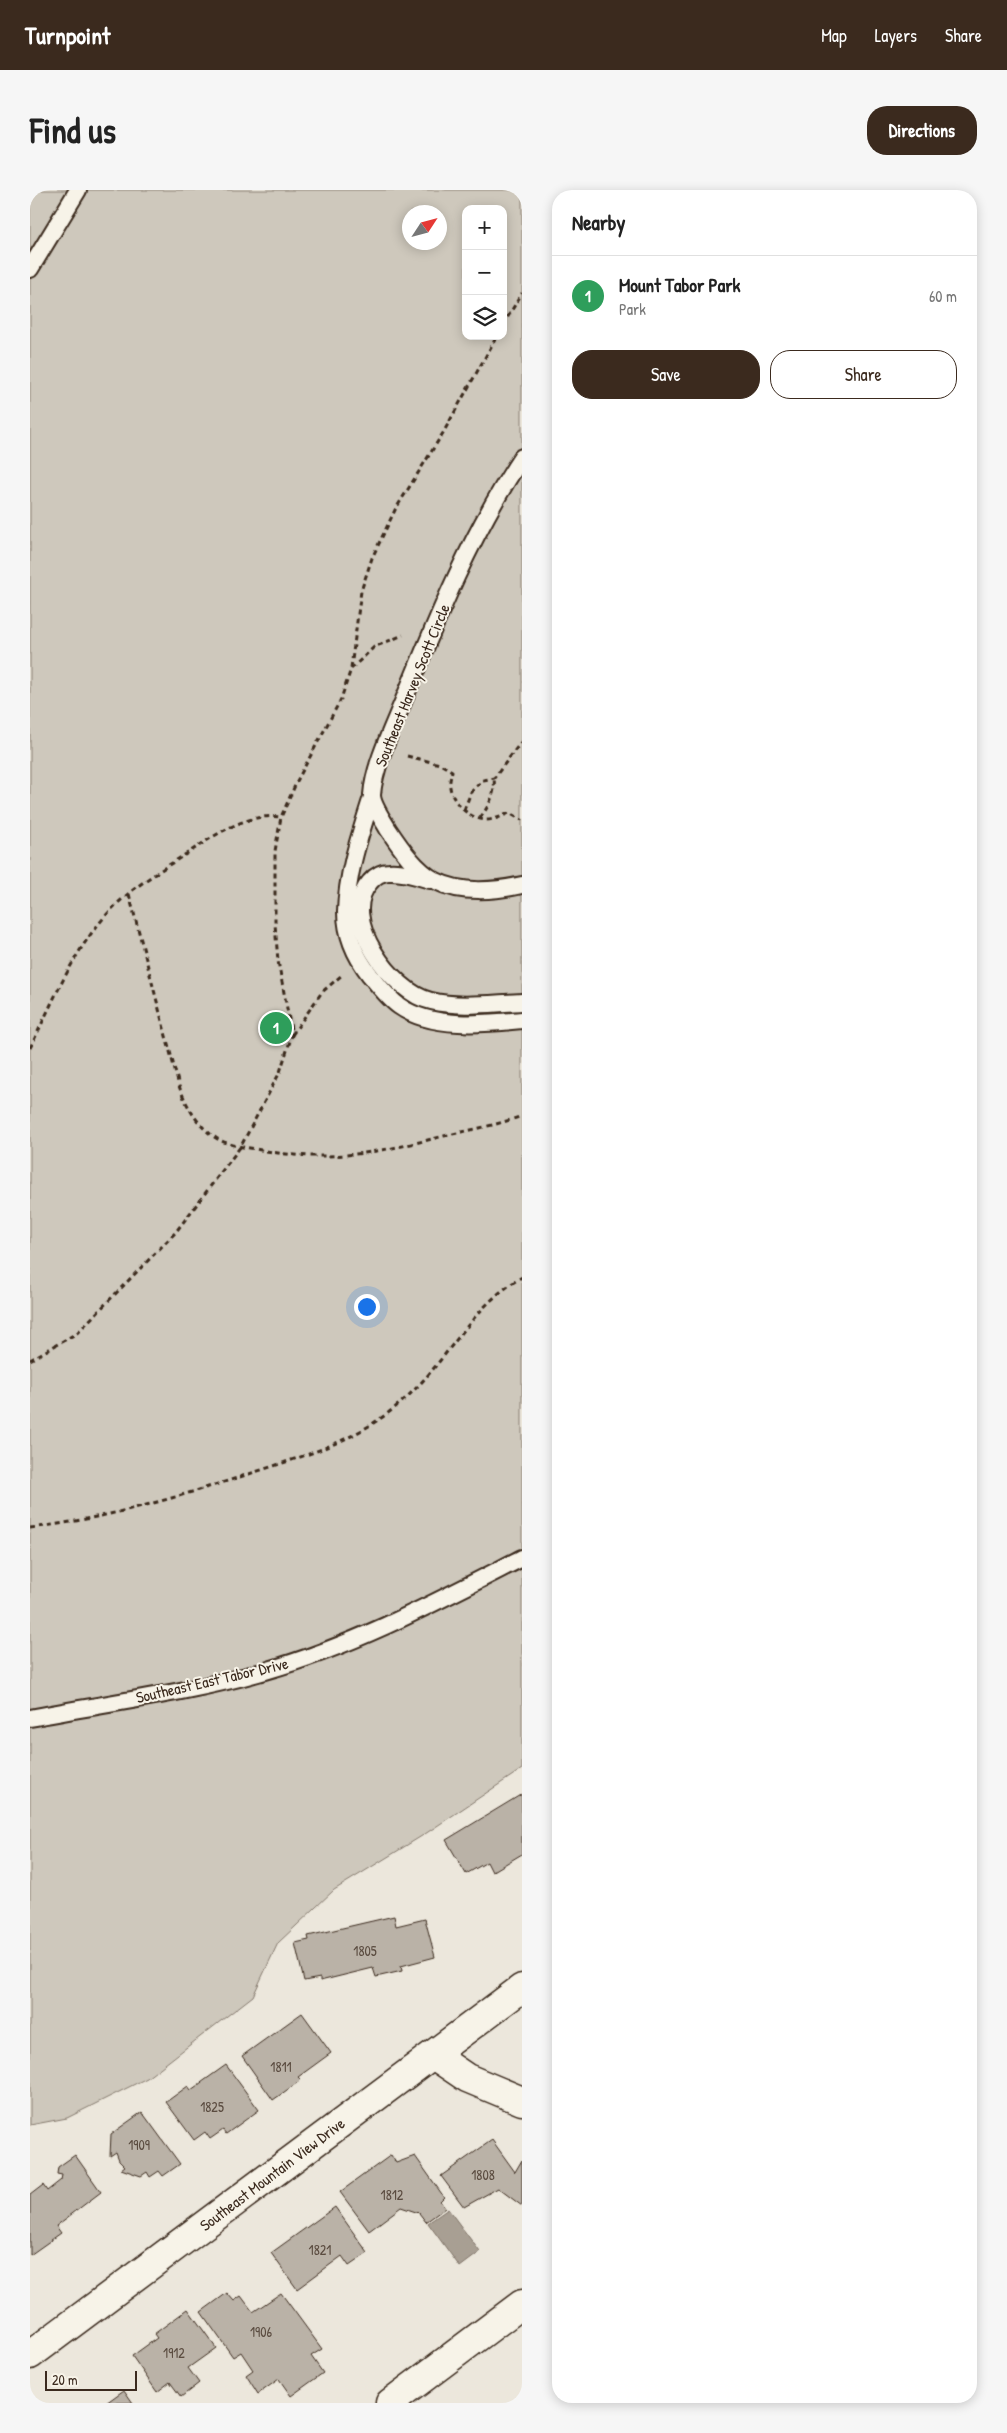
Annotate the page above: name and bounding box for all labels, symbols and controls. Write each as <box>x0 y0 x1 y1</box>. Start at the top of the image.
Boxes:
text: Turnpoint <box>25 19 110 51</box>
text: Map <box>821 23 847 48</box>
text: Layers <box>875 23 917 48</box>
text: Share <box>945 23 982 48</box>
button: Directions <box>867 106 977 155</box>
text: Find us <box>30 107 116 154</box>
north arrow <box>402 205 447 250</box>
map controls <box>462 205 507 340</box>
button: + <box>462 205 507 250</box>
text: Nearby <box>572 208 625 237</box>
button: − <box>462 250 507 295</box>
text: Mount Tabor Park <box>619 272 740 298</box>
text: 1 <box>585 285 591 307</box>
text: 60 m <box>929 285 957 307</box>
button: layers <box>462 295 507 340</box>
text: Park <box>619 298 646 320</box>
button: Save <box>572 350 760 399</box>
button: Share <box>770 350 957 399</box>
street label: Southeast Harvey Scott Circle <box>369 600 455 770</box>
pin: 1 <box>260 1009 292 1047</box>
your location <box>354 1294 380 1320</box>
street label: Southeast East Tabor Drive <box>134 1652 291 1708</box>
house number: 1805 <box>353 1941 377 1960</box>
house number: 1811 <box>270 2057 292 2076</box>
house number: 1825 <box>200 2097 224 2116</box>
street label: Southeast Mountain View Drive <box>195 2112 350 2236</box>
house number: 1909 <box>128 2135 150 2154</box>
house number: 1808 <box>471 2165 495 2184</box>
house number: 1812 <box>381 2185 404 2204</box>
house number: 1821 <box>309 2240 331 2259</box>
house number: 1906 <box>250 2322 272 2341</box>
house number: 1912 <box>163 2343 185 2362</box>
scale bar <box>45 2368 138 2391</box>
text: 20 m <box>52 2370 78 2389</box>

